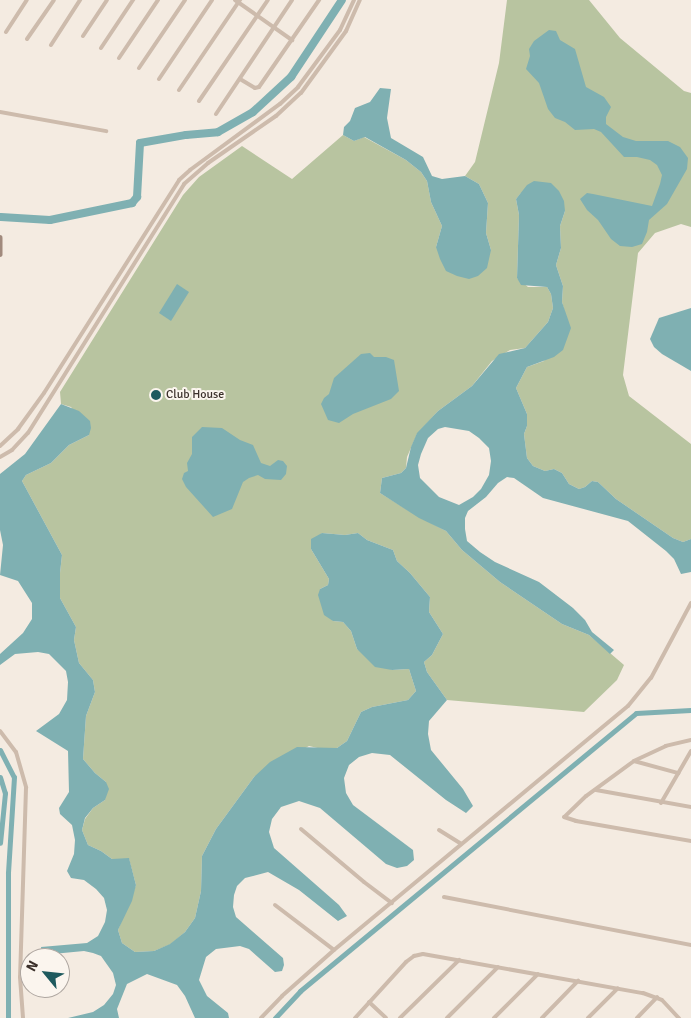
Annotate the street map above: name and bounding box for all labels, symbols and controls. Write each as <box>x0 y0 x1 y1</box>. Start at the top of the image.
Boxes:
place label: Club House <box>166 388 224 402</box>
marker: Club House <box>150 389 162 401</box>
north arrow <box>20 948 70 998</box>
text: N <box>22 958 42 974</box>

